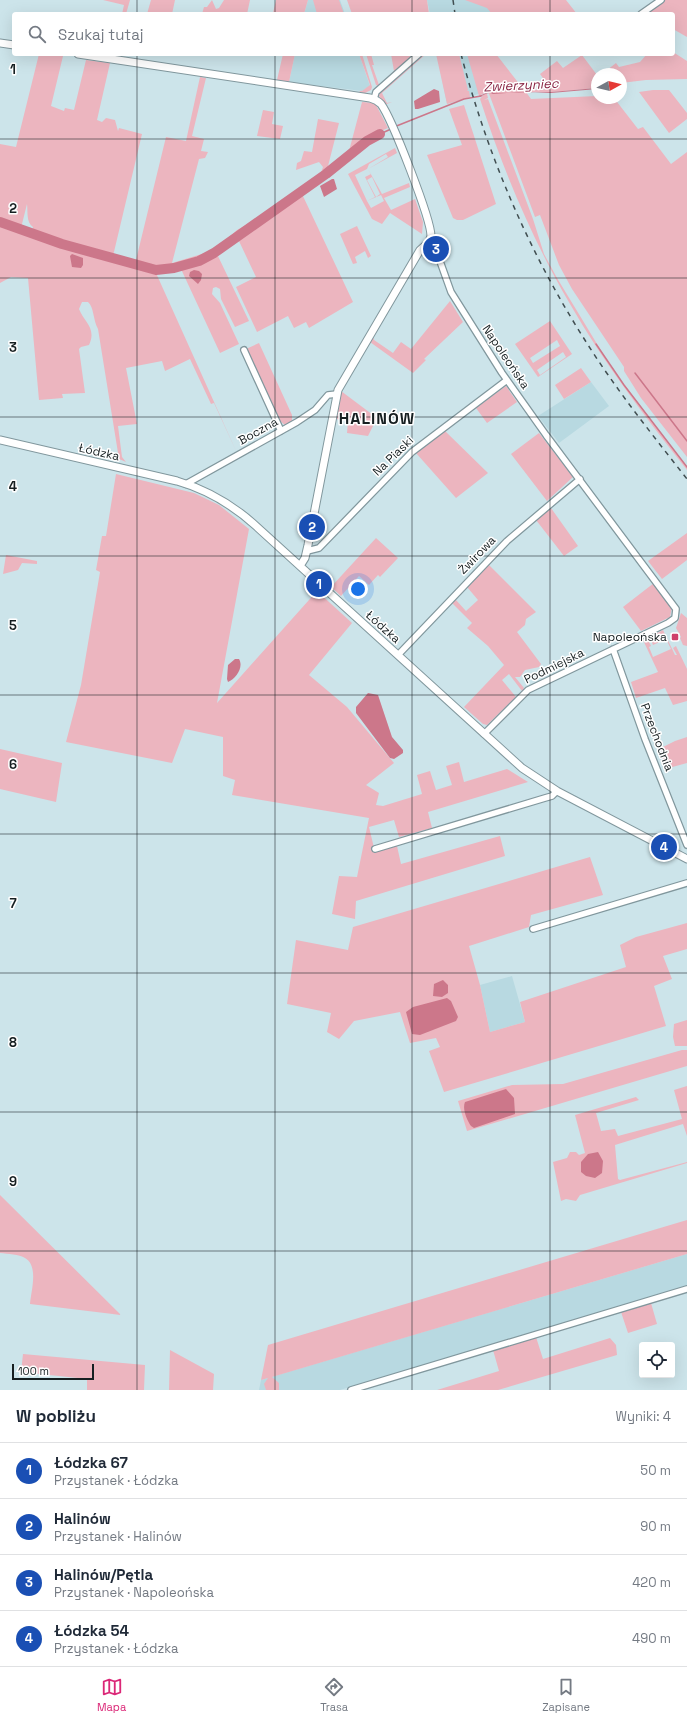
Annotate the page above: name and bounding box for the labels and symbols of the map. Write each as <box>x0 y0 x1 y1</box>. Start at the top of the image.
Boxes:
text: 1 <box>10 61 16 78</box>
north arrow <box>591 68 627 104</box>
water label: Zwierzyniec <box>483 74 560 95</box>
text: 2 <box>9 200 17 217</box>
pin: 3 <box>423 234 449 264</box>
street label: Napoleońska <box>479 322 533 392</box>
text: 3 <box>9 339 17 356</box>
district label: HALINÓW <box>339 408 415 429</box>
street label: Boczna <box>235 414 281 448</box>
street label: Na Piaski <box>369 433 417 479</box>
street label: Łódzka <box>77 440 121 465</box>
text: 4 <box>9 478 17 495</box>
pin: 2 <box>299 512 325 542</box>
street label: Żwirowa <box>455 532 499 578</box>
pin: 1 <box>306 569 332 599</box>
your location <box>348 579 368 599</box>
street label: Łódzka <box>362 607 404 647</box>
text: 5 <box>9 617 17 634</box>
place label: Napoleońska <box>593 629 667 645</box>
marker: Napoleońska <box>670 632 680 642</box>
street label: Podmiejska <box>521 645 587 687</box>
street label: Przechodnia <box>637 701 677 773</box>
text: 6 <box>9 756 17 773</box>
pin: 4 <box>651 832 677 862</box>
text: 7 <box>9 895 17 912</box>
text: 8 <box>9 1034 17 1051</box>
text: 9 <box>9 1173 17 1190</box>
scale bar <box>12 1362 94 1381</box>

